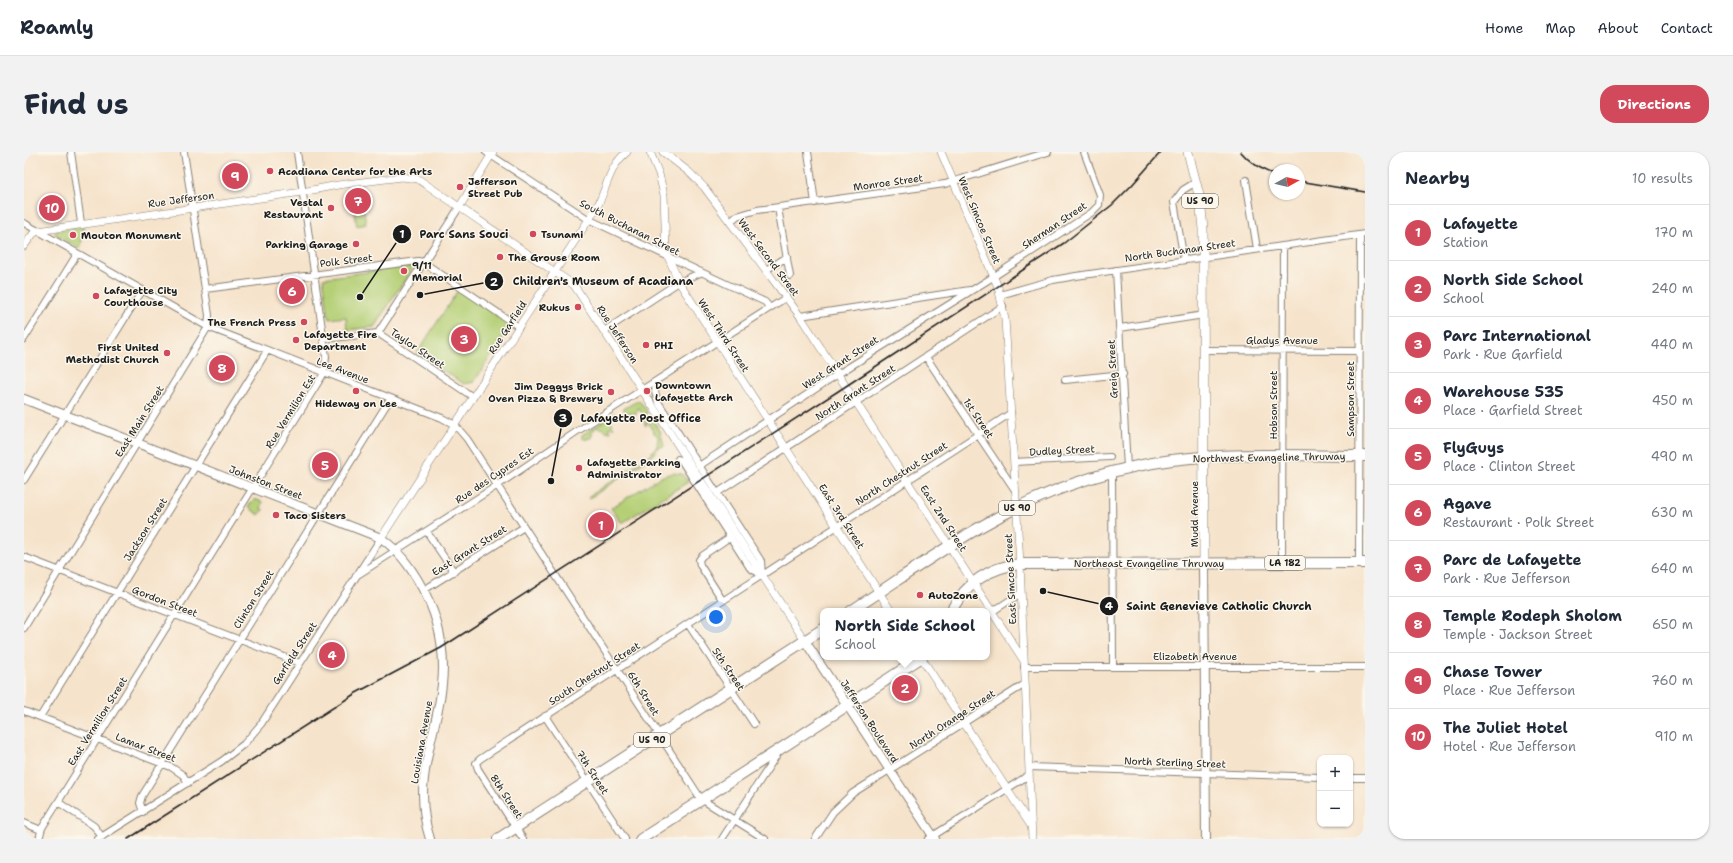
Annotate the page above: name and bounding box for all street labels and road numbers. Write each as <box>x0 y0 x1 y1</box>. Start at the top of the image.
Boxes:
street label: Monroe Street <box>852 171 924 194</box>
street label: West Simcoe Street <box>955 175 1004 266</box>
street label: Rue Jefferson <box>147 188 215 211</box>
road number: US 90 <box>1182 194 1218 208</box>
street label: South Buchanan Street <box>577 196 682 258</box>
street label: Sherman Street <box>1019 199 1089 252</box>
street label: West Second Street <box>735 216 802 299</box>
street label: North Buchanan Street <box>1124 236 1236 265</box>
street label: Polk Street <box>319 251 373 270</box>
street label: West Third Street <box>695 296 752 375</box>
street label: Rue Garfield <box>485 298 530 356</box>
street label: Rue Jefferson <box>594 303 641 366</box>
street label: Taylor Street <box>388 325 448 371</box>
street label: West Grant Street <box>800 333 881 392</box>
street label: Gladys Avenue <box>1246 334 1318 347</box>
street label: Greig Street <box>1104 339 1121 399</box>
street label: Lee Avenue <box>315 355 371 387</box>
street label: Sampson Street <box>1344 361 1357 437</box>
street label: North Grant Street <box>813 362 898 423</box>
street label: Hobson Street <box>1267 371 1280 439</box>
street label: Rue Vermilion Est <box>262 372 318 451</box>
street label: East Main Street <box>112 383 167 460</box>
street label: 1st Street <box>960 396 997 441</box>
street label: North Chestnut Street <box>853 439 950 508</box>
street label: Dudley Street <box>1029 442 1095 459</box>
street label: Rue des Cypres Est <box>453 444 536 507</box>
street label: Northwest Evangeline Thruway <box>1193 450 1346 465</box>
street label: Johnston Street <box>227 462 305 502</box>
street label: Mudd Avenue <box>1188 480 1201 547</box>
street label: East 3rd Street <box>816 481 867 551</box>
street label: East 2nd Street <box>917 483 970 554</box>
street label: Jackson Street <box>121 495 170 563</box>
road number: US 90 <box>999 501 1035 515</box>
street label: East Grant Street <box>429 522 509 579</box>
street label: East Simcoe Street <box>1002 533 1019 625</box>
road number: LA 182 <box>1265 556 1305 570</box>
street label: Northeast Evangeline Thruway <box>1074 557 1224 570</box>
street label: Clinton Street <box>230 568 277 631</box>
street label: Gordon Street <box>130 583 199 620</box>
street label: Garfield Street <box>269 619 320 687</box>
street label: South Chestnut Street <box>546 639 643 708</box>
street label: 5th Street <box>709 645 748 693</box>
street label: Elizabeth Avenue <box>1153 650 1237 663</box>
street label: 6th Street <box>625 669 662 718</box>
street label: East Vermilion Street <box>65 674 130 768</box>
street label: Jefferson Boulevard <box>838 677 902 766</box>
street label: North Orange Street <box>907 687 998 752</box>
street label: Louisiana Avenue <box>408 699 435 785</box>
street label: Lamar Street <box>114 730 178 765</box>
road number: US 90 <box>634 733 670 747</box>
street label: 7th Street <box>573 748 612 797</box>
street label: North Sterling Street <box>1124 754 1226 771</box>
street label: 8th Street <box>487 772 526 821</box>

